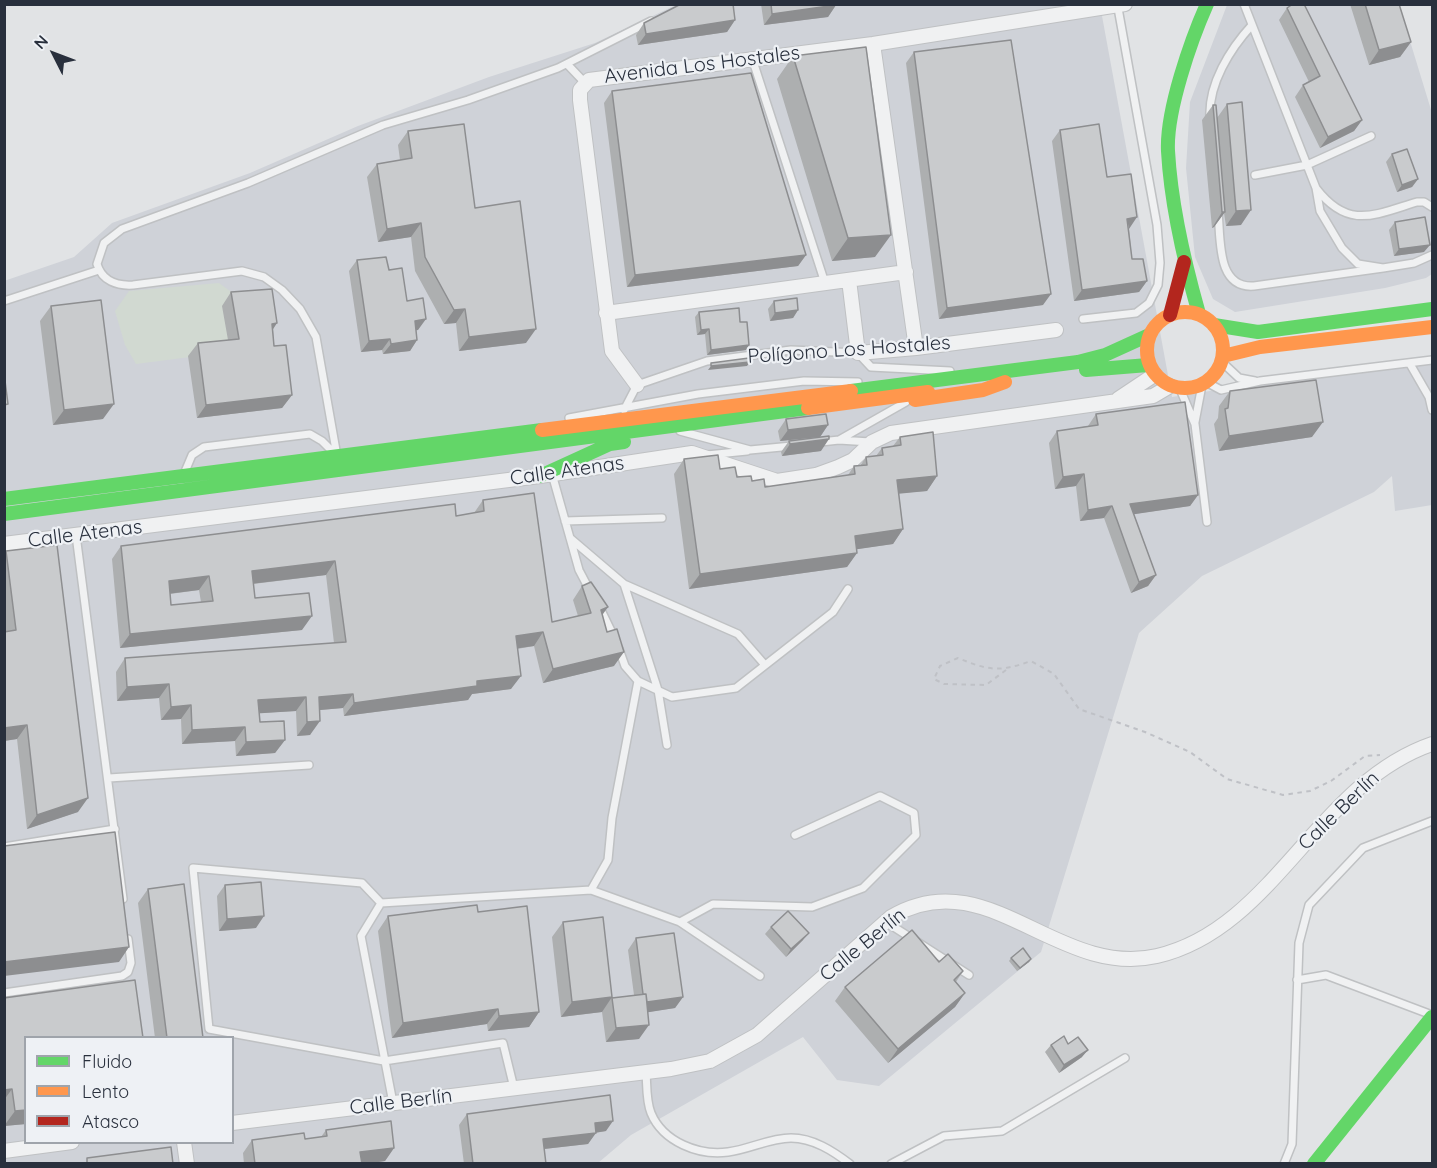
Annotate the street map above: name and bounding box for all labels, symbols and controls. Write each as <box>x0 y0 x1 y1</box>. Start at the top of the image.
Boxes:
north arrow <box>24 24 84 84</box>
text: N <box>29 31 52 53</box>
street label: Avenida Los Hostales <box>603 41 801 89</box>
street label: Polígono Los Hostales <box>747 331 951 369</box>
street label: Calle Atenas <box>508 451 626 491</box>
street label: Calle Atenas <box>27 515 143 553</box>
street label: Calle Berlín <box>1293 766 1385 856</box>
street label: Calle Berlín <box>815 903 911 987</box>
legend <box>24 1036 234 1144</box>
text: Fluido <box>82 1050 132 1073</box>
text: Lento <box>82 1080 129 1103</box>
street label: Calle Berlín <box>348 1084 454 1120</box>
text: Atasco <box>82 1110 139 1133</box>

